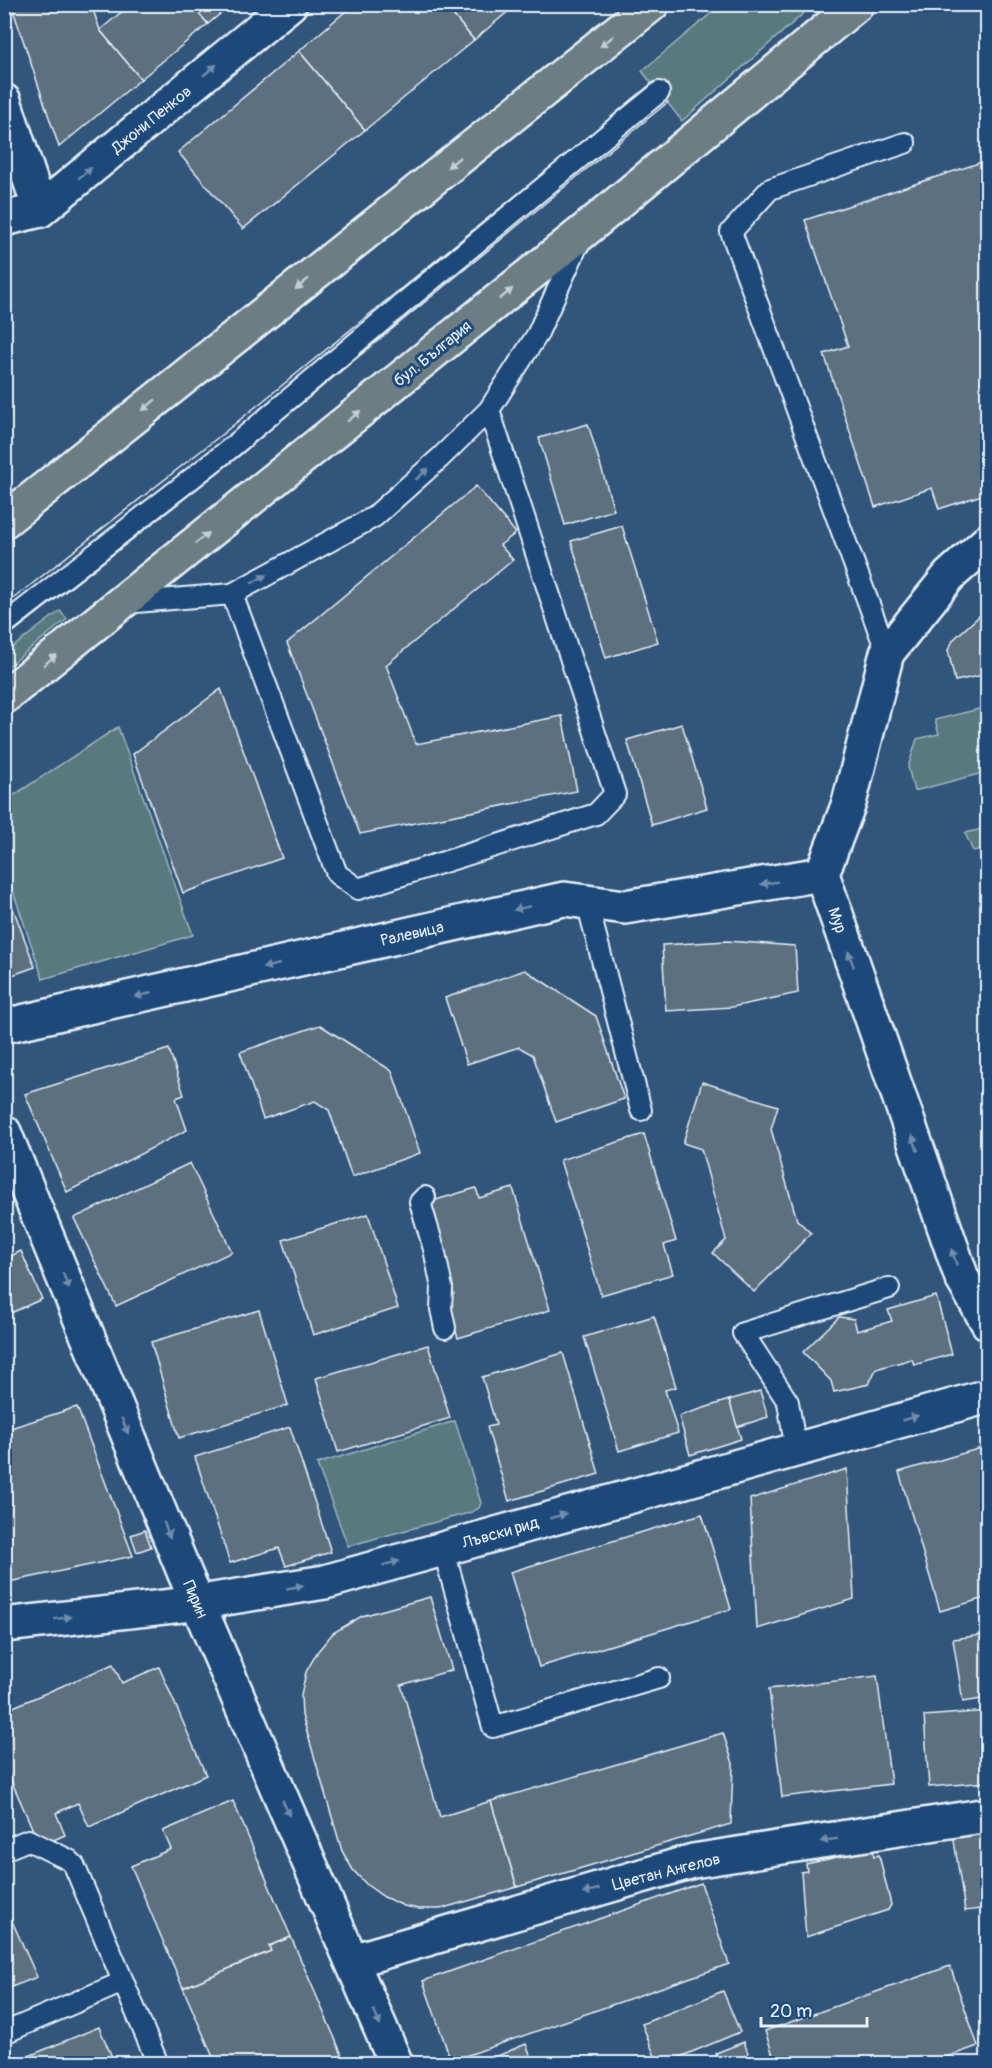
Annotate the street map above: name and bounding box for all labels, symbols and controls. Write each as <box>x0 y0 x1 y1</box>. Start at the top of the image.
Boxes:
one-way arrow <box>599 34 614 46</box>
one-way arrow <box>202 64 218 77</box>
street label: Джони Пенков <box>107 81 196 159</box>
one-way arrow <box>446 156 462 169</box>
one-way arrow <box>77 166 93 179</box>
one-way arrow <box>294 277 309 290</box>
one-way arrow <box>498 287 514 300</box>
street label: бул. България <box>390 316 476 391</box>
one-way arrow <box>141 399 157 412</box>
one-way arrow <box>346 409 362 422</box>
one-way arrow <box>415 467 430 481</box>
one-way arrow <box>194 531 210 544</box>
one-way arrow <box>251 573 267 584</box>
one-way arrow <box>42 654 58 667</box>
one-way arrow <box>759 879 778 888</box>
one-way arrow <box>513 904 531 914</box>
street label: Мур <box>823 905 851 936</box>
street label: Ралевица <box>379 917 446 951</box>
one-way arrow <box>846 950 856 968</box>
one-way arrow <box>262 961 280 971</box>
one-way arrow <box>133 991 152 1000</box>
one-way arrow <box>910 1134 919 1152</box>
one-way arrow <box>949 1248 959 1266</box>
one-way arrow <box>62 1272 71 1290</box>
one-way arrow <box>901 1413 919 1422</box>
one-way arrow <box>121 1417 130 1435</box>
one-way arrow <box>549 1511 567 1520</box>
street label: Лъвски рид <box>459 1512 541 1554</box>
one-way arrow <box>163 1521 172 1539</box>
one-way arrow <box>382 1558 400 1567</box>
street label: Пирин <box>178 1577 212 1621</box>
one-way arrow <box>285 1582 304 1591</box>
one-way arrow <box>53 1614 72 1623</box>
one-way arrow <box>282 1799 291 1817</box>
one-way arrow <box>819 1836 838 1845</box>
street label: Цветан Ангелов <box>610 1849 722 1895</box>
one-way arrow <box>582 1887 600 1896</box>
scale bar <box>761 1990 868 2028</box>
text: 20 m <box>770 2000 812 2023</box>
one-way arrow <box>372 2009 382 2027</box>

